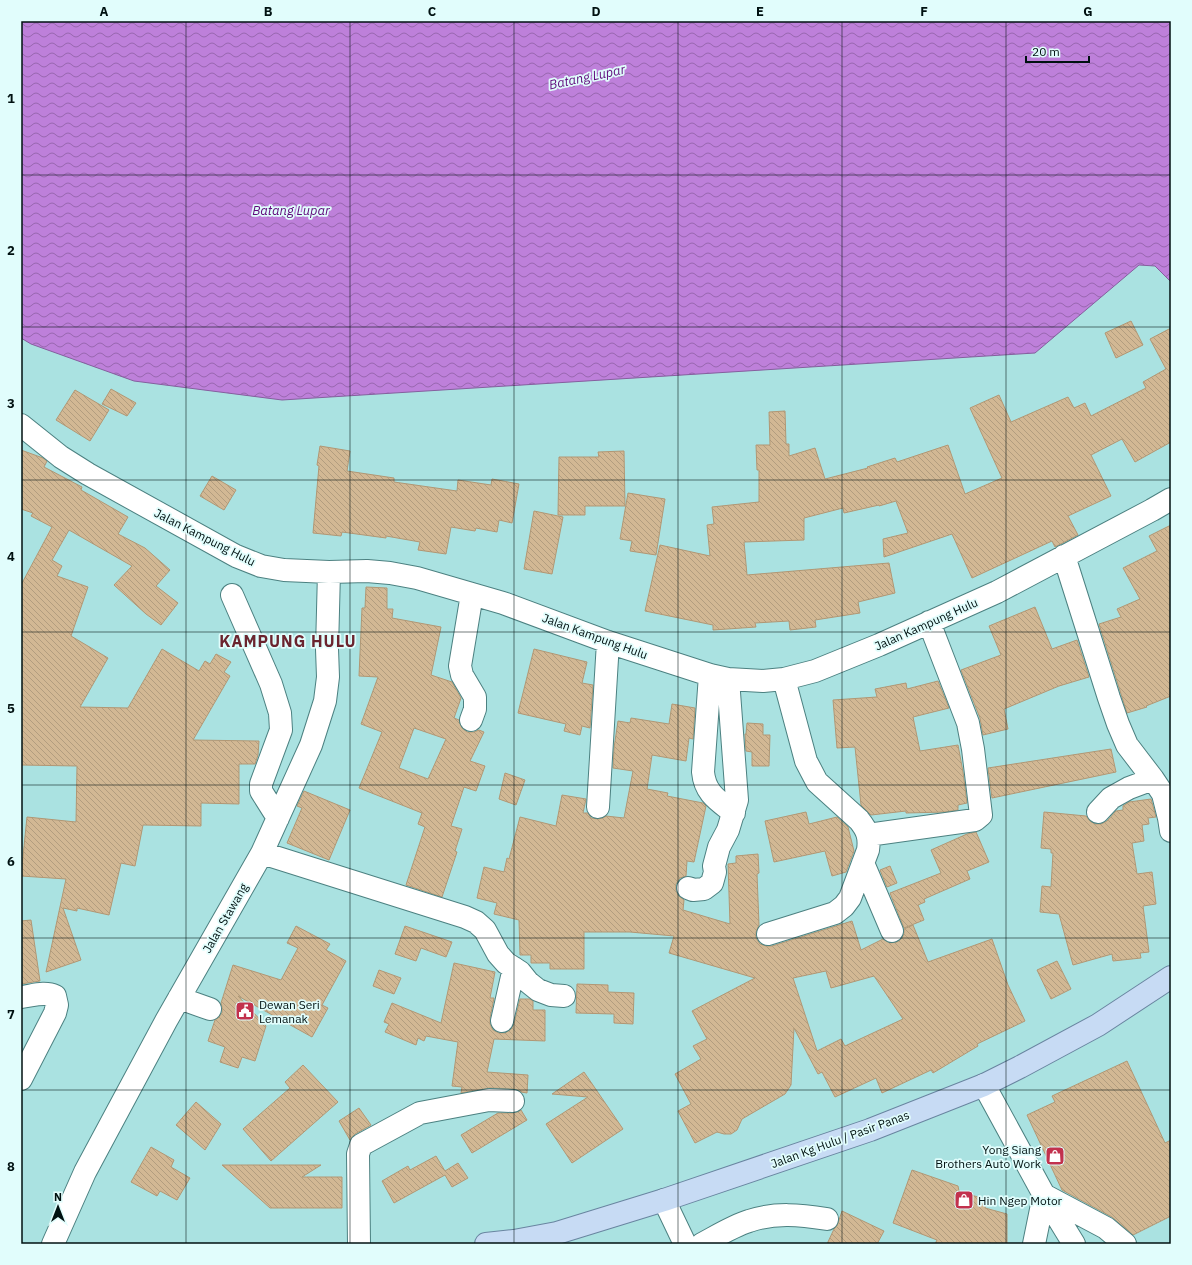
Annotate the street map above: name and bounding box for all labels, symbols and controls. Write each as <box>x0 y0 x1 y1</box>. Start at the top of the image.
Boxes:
text: A <box>100 3 109 20</box>
text: B <box>264 3 273 20</box>
text: C <box>428 3 437 20</box>
text: D <box>591 3 601 20</box>
text: E <box>756 3 764 20</box>
text: F <box>920 3 928 20</box>
text: G <box>1083 3 1093 20</box>
scale bar <box>1026 38 1089 64</box>
text: 20 m <box>1032 44 1060 59</box>
water label: Batang Lupar <box>547 60 628 93</box>
text: 1 <box>7 90 15 107</box>
water label: Batang Lupar <box>252 202 331 219</box>
text: 2 <box>7 242 15 259</box>
text: 3 <box>7 395 15 412</box>
street label: Jalan Kampung Hulu <box>152 505 258 569</box>
text: 4 <box>7 548 15 565</box>
street label: Jalan Kampung Hulu <box>872 595 980 653</box>
street label: Jalan Kampung Hulu <box>540 610 650 662</box>
district label: KAMPUNG HULU <box>219 631 357 651</box>
text: 5 <box>7 700 15 717</box>
text: 6 <box>7 853 15 870</box>
street label: Jalan Stawang <box>199 880 251 956</box>
place label: Dewan Seri Lemanak <box>259 997 320 1026</box>
public building icon: Dewan Seri Lemanak <box>234 1000 256 1022</box>
text: 7 <box>7 1006 15 1023</box>
street label: Jalan Kg Hulu / Pasir Panas <box>769 1107 911 1171</box>
place label: Yong Siang Brothers Auto Work <box>935 1142 1042 1171</box>
shop icon: Yong Siang Brothers Auto Work <box>1044 1145 1066 1167</box>
text: 8 <box>7 1158 15 1175</box>
north arrow <box>38 1187 78 1227</box>
shop icon: Hin Ngep Motor <box>953 1189 975 1211</box>
text: N <box>54 1190 62 1204</box>
place label: Hin Ngep Motor <box>978 1193 1063 1208</box>

